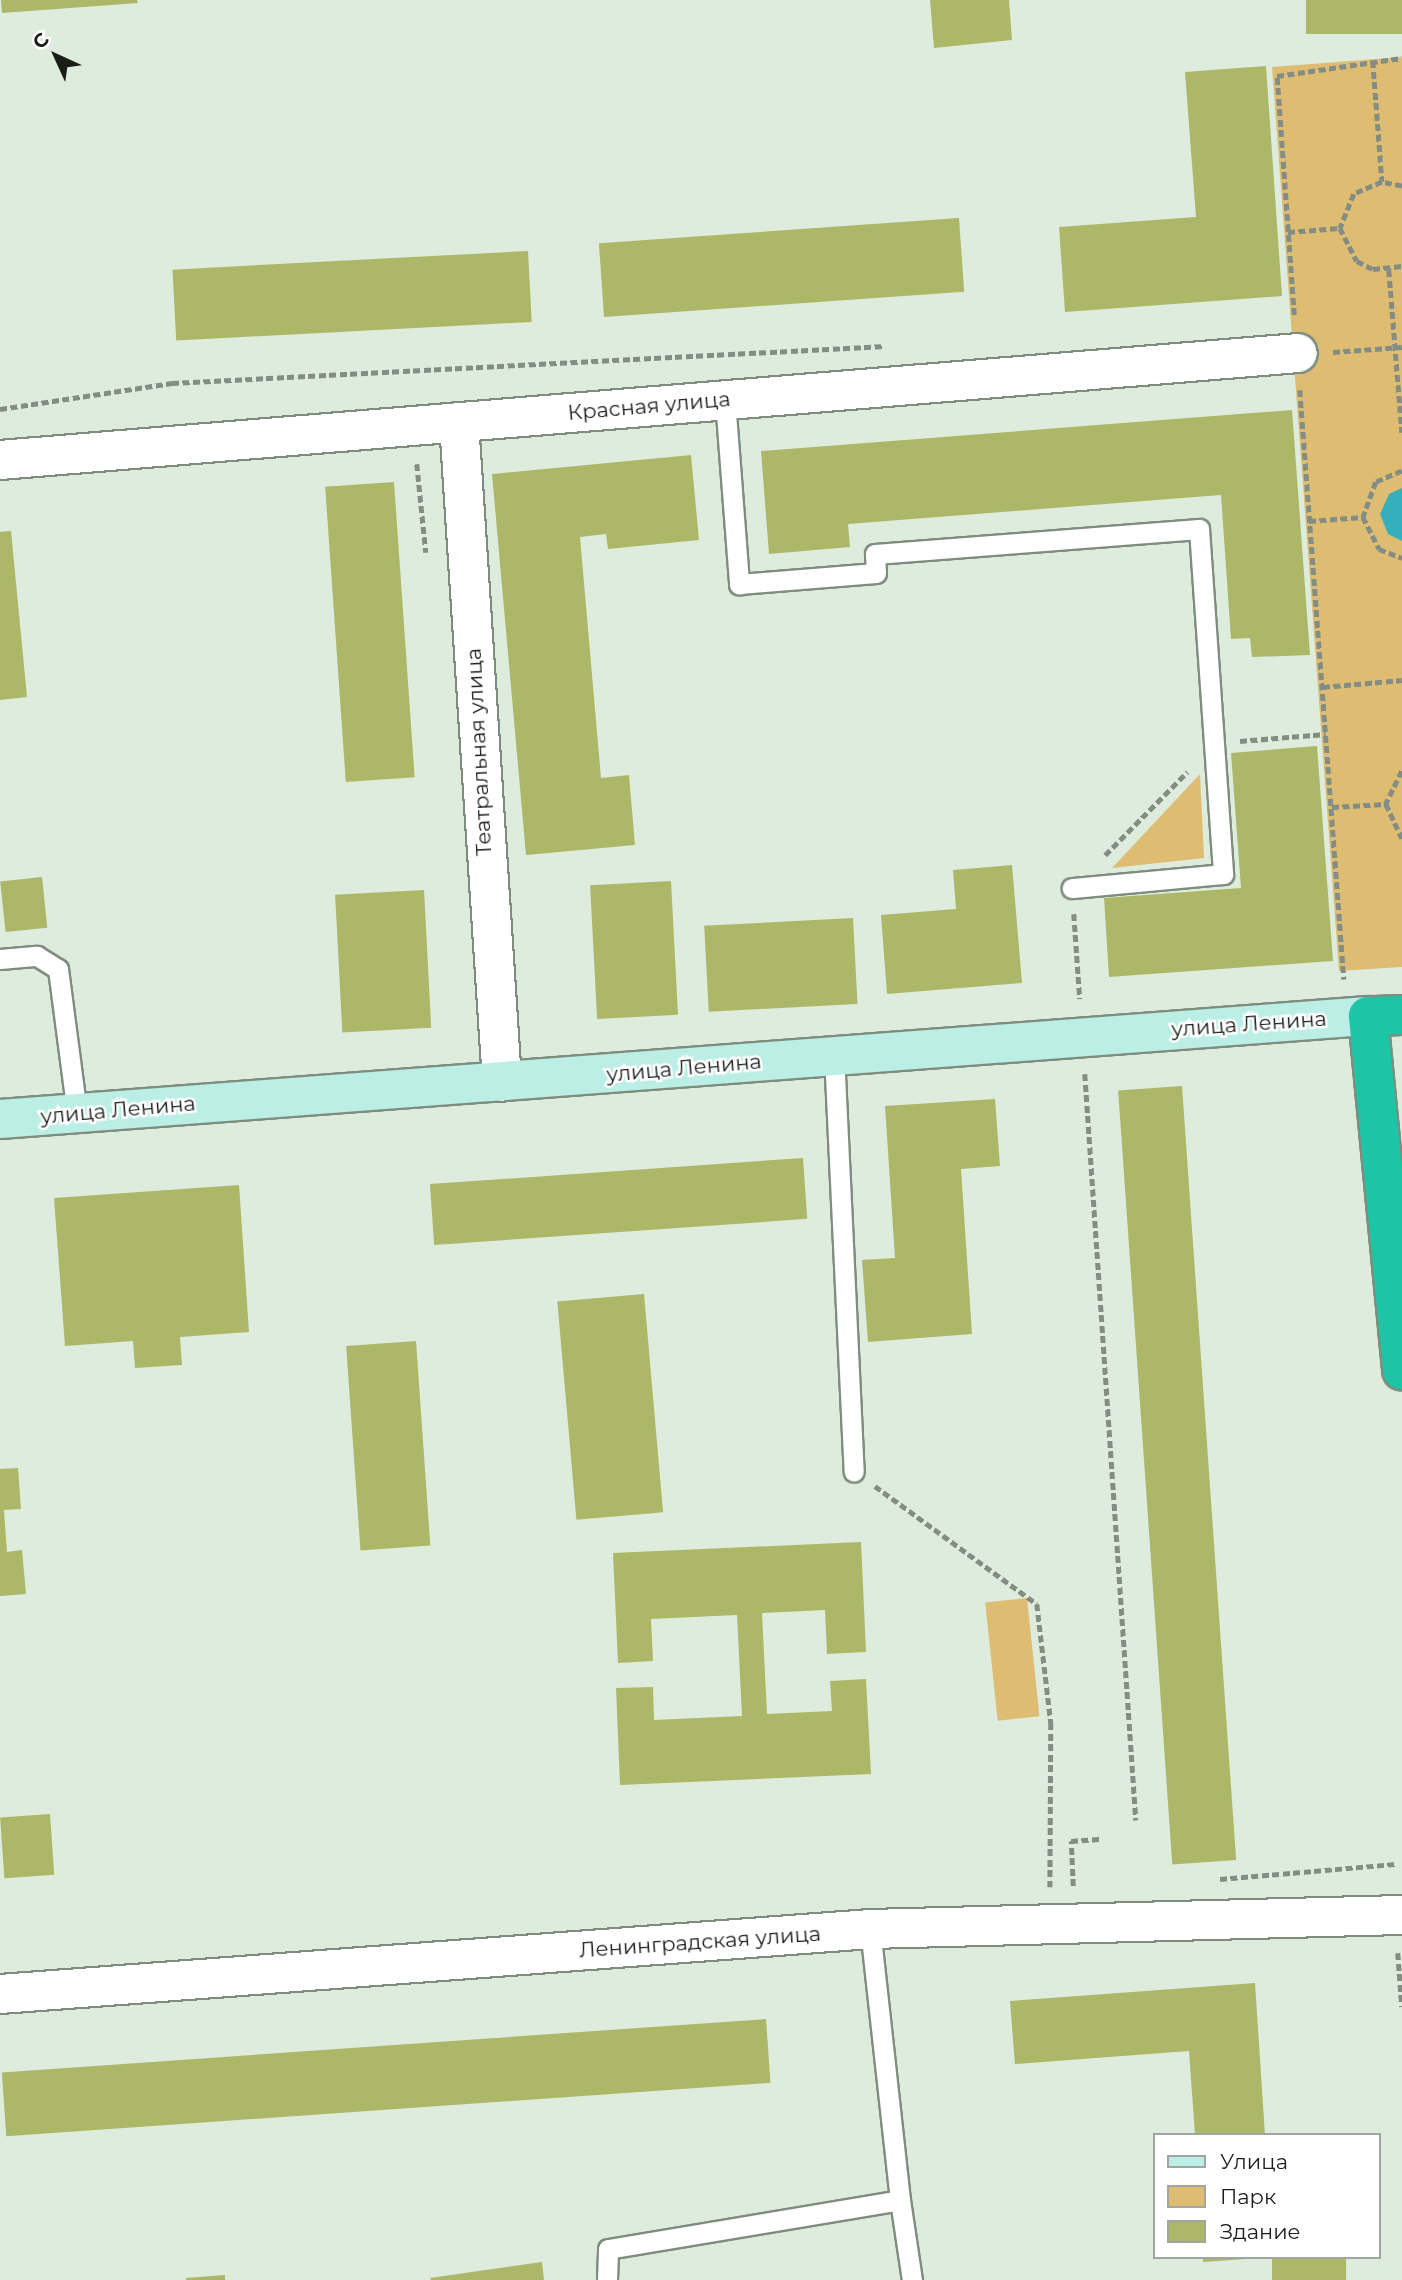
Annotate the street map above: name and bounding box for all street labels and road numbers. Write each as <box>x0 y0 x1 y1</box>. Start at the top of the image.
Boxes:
street label: Красная улица <box>567 386 731 426</box>
street label: Театральная улица <box>461 648 497 856</box>
street label: улица Ленина <box>1171 1006 1327 1042</box>
street label: улица Ленина <box>605 1049 763 1087</box>
street label: улица Ленина <box>39 1091 197 1129</box>
street label: Ленинградская улица <box>578 1921 822 1963</box>

